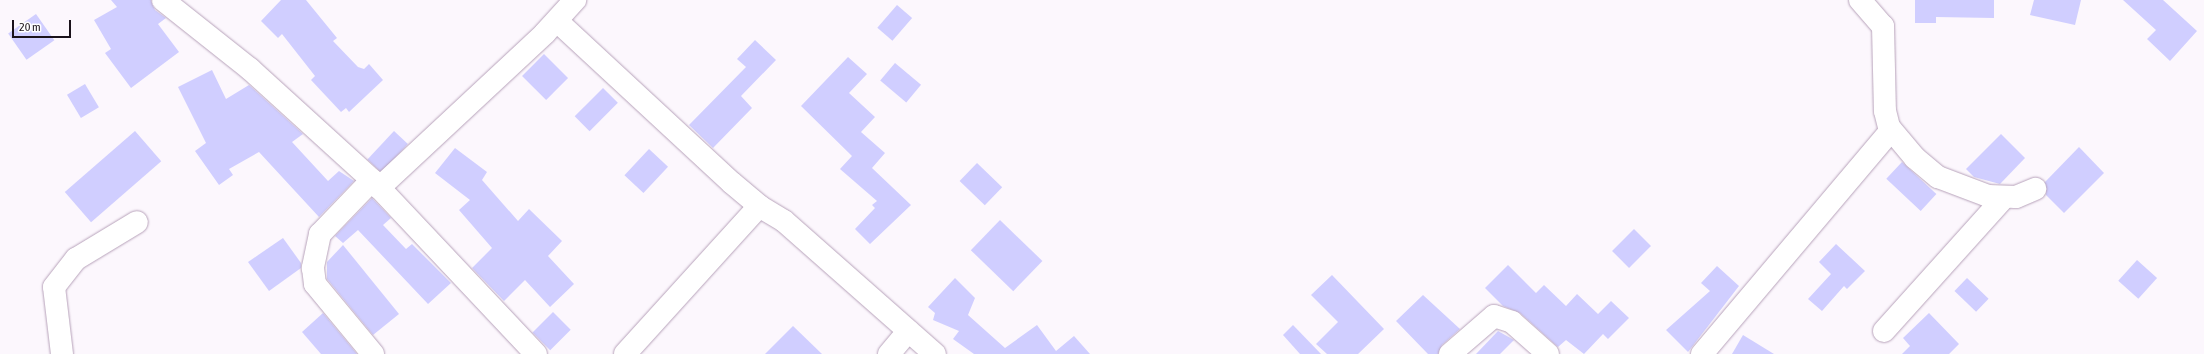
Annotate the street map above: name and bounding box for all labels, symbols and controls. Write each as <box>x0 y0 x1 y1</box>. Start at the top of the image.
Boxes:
scale bar <box>14 12 73 38</box>
text: 20 m <box>19 20 41 34</box>

